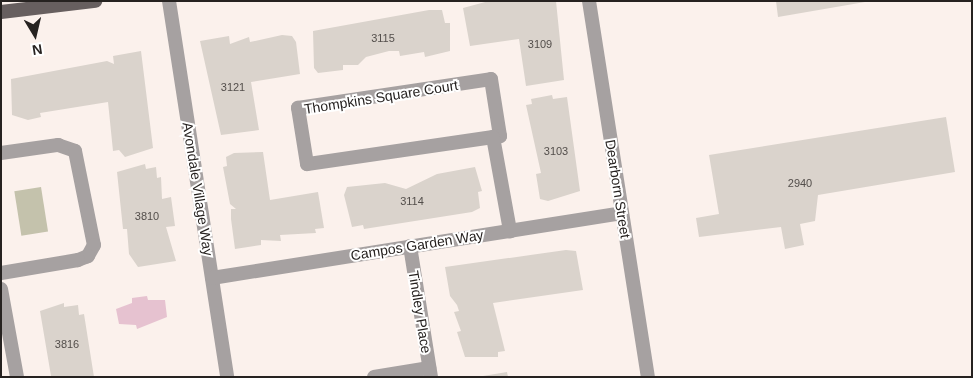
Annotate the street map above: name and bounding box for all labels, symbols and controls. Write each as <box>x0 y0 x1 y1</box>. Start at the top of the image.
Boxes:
north arrow <box>10 10 60 60</box>
house number: 3115 <box>371 31 395 45</box>
house number: 3109 <box>528 37 552 51</box>
text: N <box>31 41 44 59</box>
street label: Thompkins Square Court <box>303 77 459 117</box>
house number: 3121 <box>221 80 245 94</box>
street label: Avondale Village Way <box>179 121 217 257</box>
street label: Dearborn Street <box>602 138 634 240</box>
house number: 3103 <box>544 144 568 158</box>
house number: 2940 <box>788 176 812 190</box>
house number: 3114 <box>400 194 424 208</box>
house number: 3810 <box>135 209 159 223</box>
street label: Campos Garden Way <box>349 226 485 264</box>
street label: Tindley Place <box>405 269 435 355</box>
house number: 3816 <box>55 337 79 351</box>

